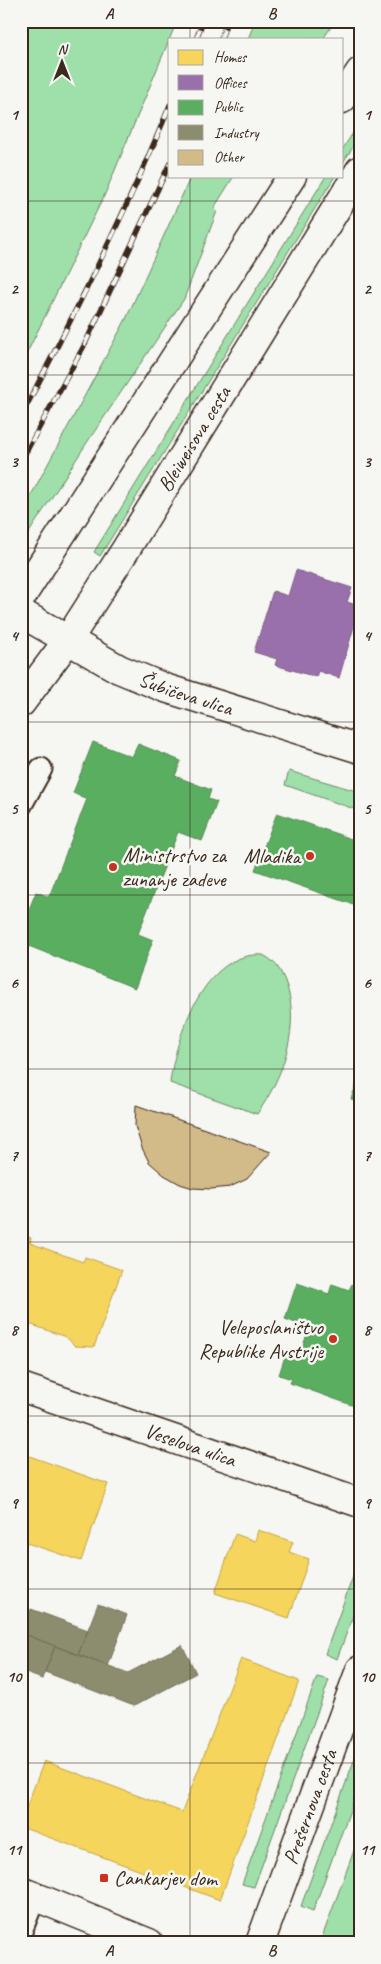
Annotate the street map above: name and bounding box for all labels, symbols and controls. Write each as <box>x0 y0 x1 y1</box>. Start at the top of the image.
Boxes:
text: A <box>105 4 115 24</box>
text: B <box>268 4 278 24</box>
north arrow <box>38 38 88 88</box>
legend <box>168 38 344 178</box>
text: N <box>58 41 69 58</box>
text: Homes <box>214 48 248 67</box>
text: Offices <box>214 74 248 93</box>
text: Public <box>214 98 244 117</box>
text: 1 <box>10 105 19 125</box>
text: 1 <box>363 105 372 125</box>
text: Industry <box>214 124 261 143</box>
text: Other <box>214 148 245 167</box>
text: 2 <box>10 279 19 299</box>
text: 2 <box>363 279 372 299</box>
street label: Bleiweisova cesta <box>152 380 237 496</box>
text: 3 <box>10 452 19 472</box>
text: 3 <box>363 452 372 472</box>
text: 4 <box>10 626 19 646</box>
text: 4 <box>363 626 372 646</box>
street label: Šubičeva ulica <box>135 666 237 722</box>
text: 5 <box>11 799 20 819</box>
text: 5 <box>364 799 373 819</box>
place label: Ministrstvo za zunanje zadeve <box>123 842 227 892</box>
place label: Mladika <box>243 843 302 869</box>
marker: Mladika <box>304 850 316 862</box>
marker: Ministrstvo za zunanje zadeve <box>107 861 119 873</box>
text: 6 <box>10 973 19 993</box>
text: 6 <box>363 973 372 993</box>
text: 7 <box>10 1146 19 1166</box>
text: 7 <box>363 1146 372 1166</box>
place label: Veleposlaništvo Republike Avstrije <box>199 1314 325 1364</box>
text: 8 <box>10 1320 19 1340</box>
text: 8 <box>363 1320 372 1340</box>
marker: Veleposlaništvo Republike Avstrije <box>327 1333 339 1345</box>
street label: Veselova ulica <box>141 1417 241 1473</box>
text: 9 <box>10 1493 19 1513</box>
text: 9 <box>363 1493 372 1513</box>
text: 10 <box>7 1667 23 1687</box>
text: 10 <box>360 1667 376 1687</box>
street label: Prešernova cesta <box>277 1745 343 1868</box>
text: 11 <box>7 1840 23 1860</box>
text: 11 <box>360 1840 376 1860</box>
place label: Cankarjev dom <box>114 1865 219 1891</box>
marker: Cankarjev dom <box>98 1872 110 1884</box>
text: A <box>105 1941 115 1961</box>
text: B <box>268 1941 278 1961</box>

